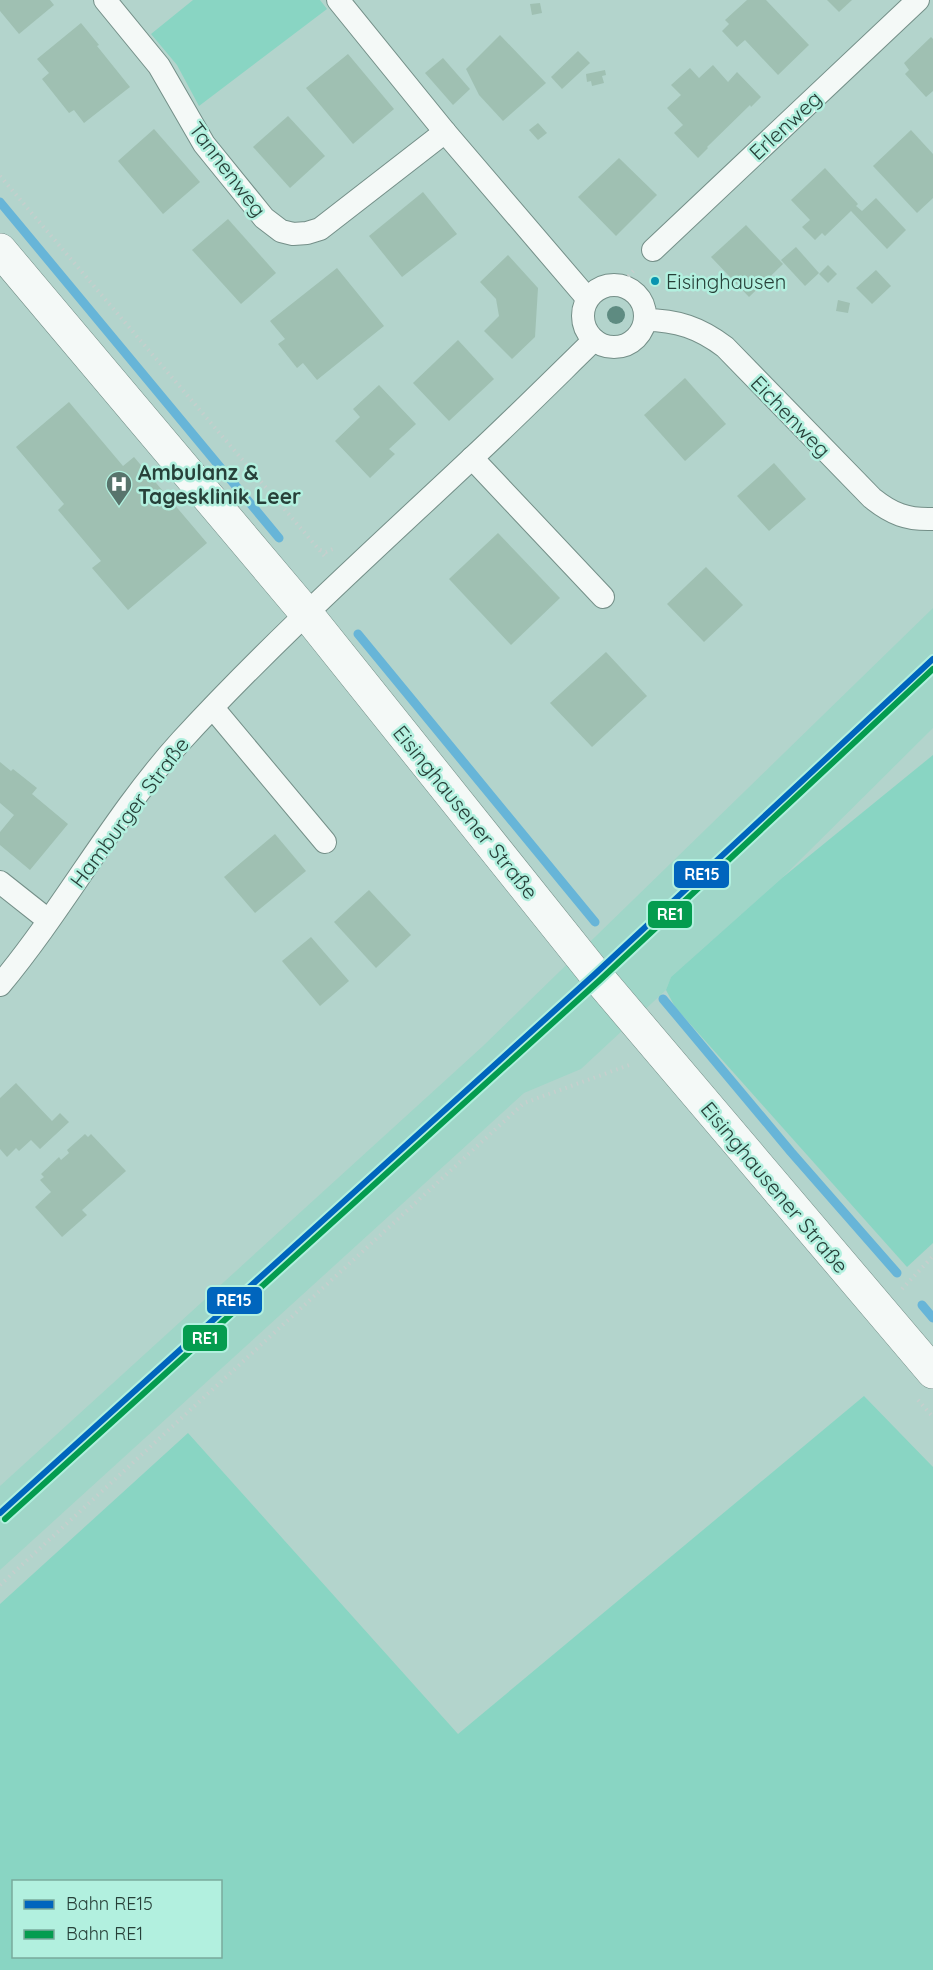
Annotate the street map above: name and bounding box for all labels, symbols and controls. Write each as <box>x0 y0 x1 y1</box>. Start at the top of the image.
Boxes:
street label: Erlenweg <box>743 85 827 165</box>
street label: Tannenweg <box>184 116 272 222</box>
place label: Eisinghausen <box>666 269 786 294</box>
marker: Eisinghausen <box>649 275 661 287</box>
street label: Eichenweg <box>746 370 836 462</box>
place label: Ambulanz & Tagesklinik Leer <box>138 459 301 509</box>
hospital icon: Ambulanz & Tagesklinik Leer <box>104 469 134 507</box>
street label: Eisinghausener Straße <box>388 720 544 904</box>
street label: Hamburger Straße <box>64 732 194 892</box>
line badge: RE15 <box>673 860 730 889</box>
text: RE15 <box>684 864 720 884</box>
line badge: RE1 <box>647 900 693 929</box>
text: RE1 <box>657 904 683 924</box>
street label: Eisinghausener Straße <box>696 1096 854 1278</box>
line badge: RE15 <box>206 1286 263 1315</box>
text: RE15 <box>216 1290 252 1310</box>
line badge: RE1 <box>182 1324 228 1352</box>
text: RE1 <box>192 1328 218 1348</box>
legend <box>12 1880 222 1958</box>
text: Bahn RE15 <box>66 1892 153 1915</box>
text: Bahn RE1 <box>66 1922 143 1945</box>

